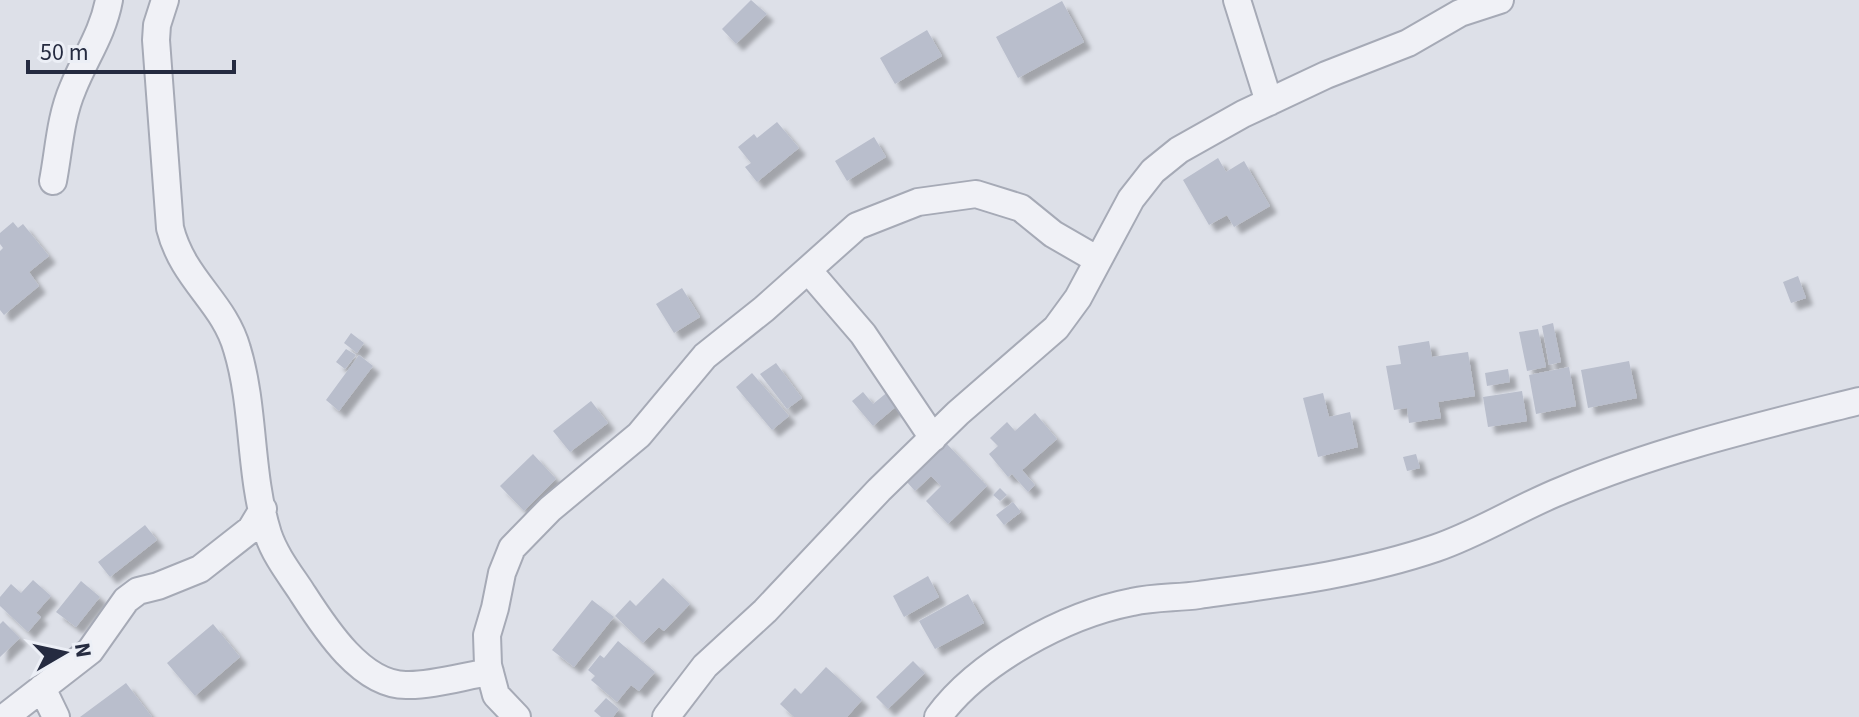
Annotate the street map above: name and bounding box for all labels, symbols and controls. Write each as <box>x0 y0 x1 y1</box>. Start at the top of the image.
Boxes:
scale bar <box>28 24 234 74</box>
text: 50 m <box>40 35 89 70</box>
north arrow <box>24 613 104 693</box>
text: N <box>66 640 100 660</box>

